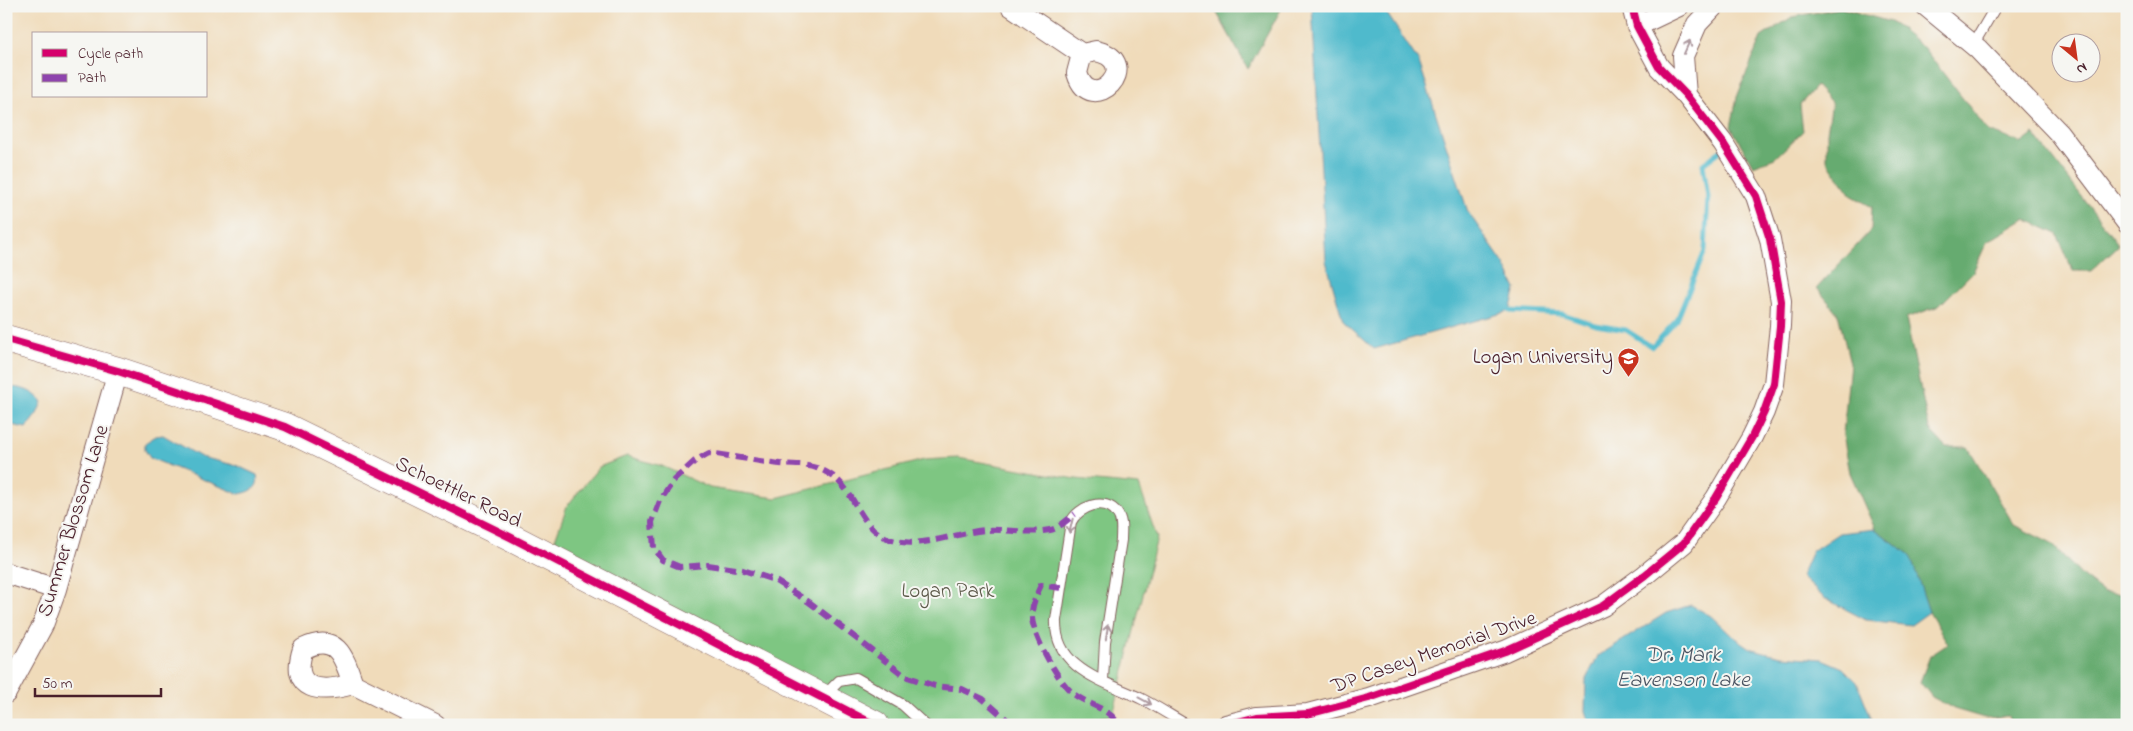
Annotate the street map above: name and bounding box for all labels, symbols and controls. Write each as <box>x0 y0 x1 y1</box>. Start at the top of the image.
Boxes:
legend <box>32 32 208 98</box>
north arrow <box>2050 32 2100 82</box>
one-way arrow <box>1682 40 1692 55</box>
text: Cycle path <box>78 43 143 66</box>
text: N <box>2072 57 2091 80</box>
text: Path <box>78 67 106 89</box>
place label: Logan University <box>1473 343 1613 375</box>
school or university icon: Logan University <box>1617 346 1641 377</box>
street label: Summer Blossom Lane <box>31 421 118 621</box>
street label: Schoettler Road <box>390 449 527 537</box>
one-way arrow <box>1066 517 1075 533</box>
park label: Logan Park <box>901 577 995 609</box>
street label: DP Casey Memorial Drive <box>1326 604 1542 704</box>
one-way arrow <box>1102 624 1112 640</box>
water label: Dr. Mark Eavenson Lake <box>1616 640 1751 697</box>
scale bar <box>35 666 161 698</box>
text: 50 m <box>42 673 73 695</box>
one-way arrow <box>1138 696 1153 706</box>

